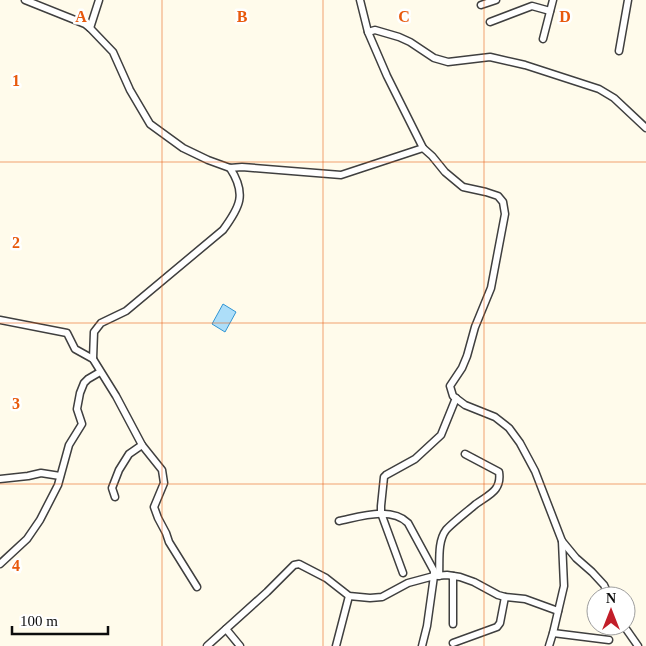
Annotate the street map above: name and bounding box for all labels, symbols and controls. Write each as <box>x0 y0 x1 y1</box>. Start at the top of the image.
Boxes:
text: A <box>75 8 87 25</box>
text: B <box>237 8 248 25</box>
text: C <box>398 8 410 25</box>
text: D <box>559 8 571 25</box>
text: 1 <box>12 72 20 89</box>
text: 2 <box>12 234 20 251</box>
text: 3 <box>12 395 20 412</box>
text: 4 <box>12 557 20 574</box>
north arrow <box>586 586 636 636</box>
text: N <box>606 591 616 606</box>
scale bar <box>12 604 109 636</box>
text: 100 m <box>20 613 58 629</box>

